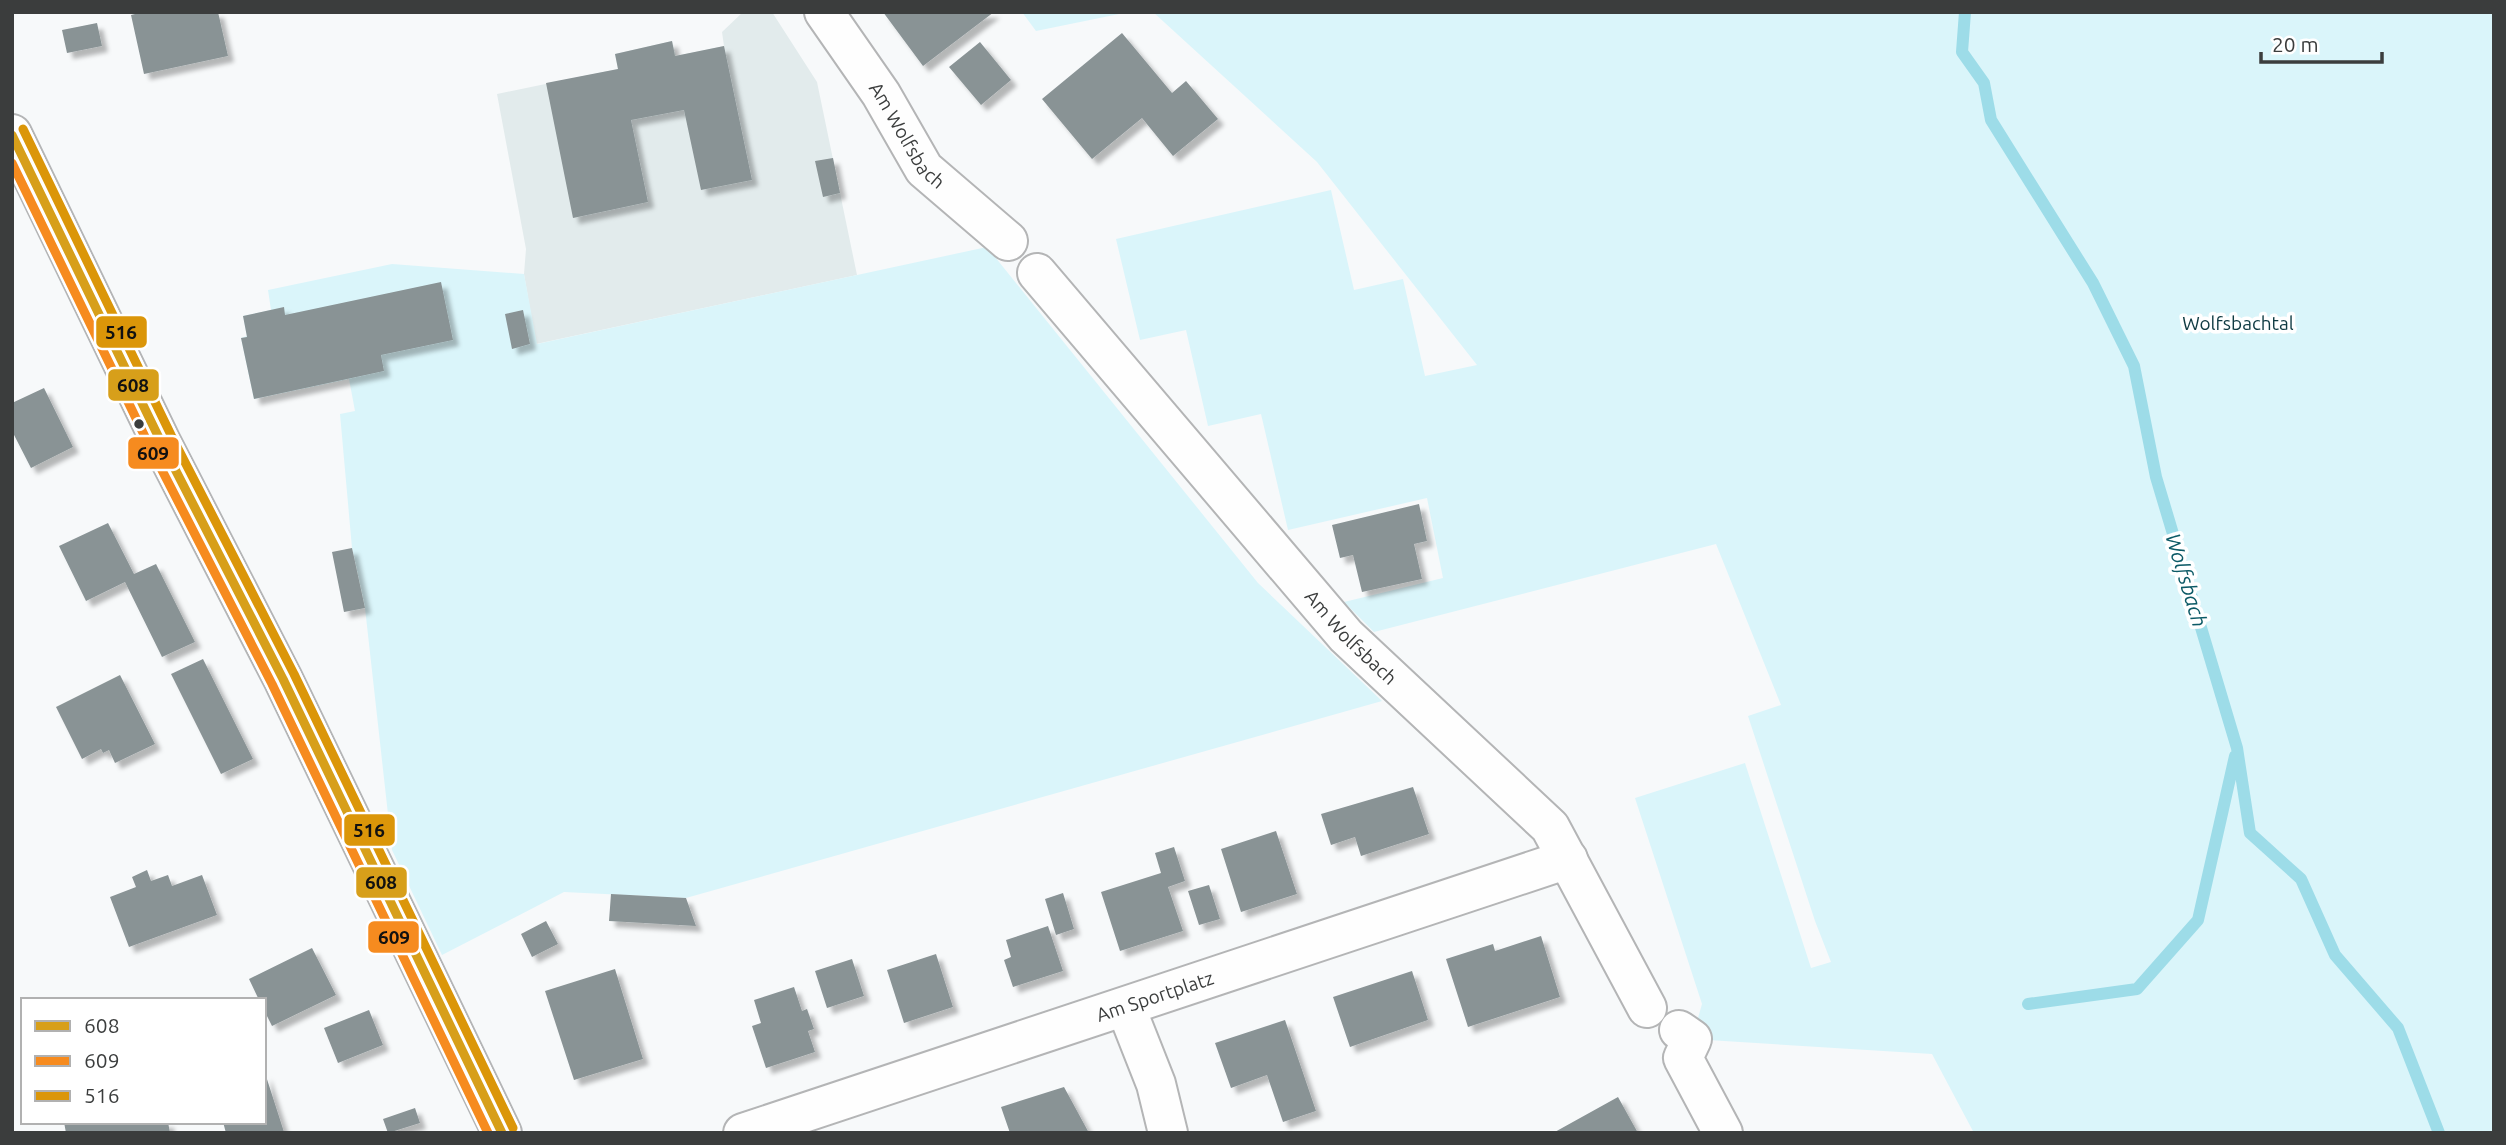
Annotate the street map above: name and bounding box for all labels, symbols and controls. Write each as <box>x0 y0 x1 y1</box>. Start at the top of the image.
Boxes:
scale bar <box>2261 21 2382 65</box>
text: 20 m <box>2272 32 2319 56</box>
street label: Am Wolfsbach <box>865 78 949 193</box>
park label: Wolfsbachtal <box>2182 312 2294 334</box>
line badge: 516 <box>95 315 148 349</box>
text: 516 <box>105 321 137 343</box>
line badge: 608 <box>107 368 160 402</box>
text: 608 <box>117 374 149 396</box>
unlabelled marker <box>132 417 146 431</box>
line badge: 609 <box>127 436 180 470</box>
text: 609 <box>137 442 169 464</box>
water label: Wolfsbach <box>2161 530 2213 630</box>
street label: Am Wolfsbach <box>1301 585 1401 689</box>
line badge: 516 <box>343 813 396 847</box>
text: 516 <box>353 819 385 841</box>
line badge: 608 <box>355 866 408 899</box>
text: 608 <box>365 871 397 893</box>
line badge: 609 <box>367 920 420 954</box>
text: 609 <box>378 926 410 948</box>
street label: Am Sportplatz <box>1093 966 1217 1026</box>
legend <box>21 998 266 1124</box>
text: 608 <box>84 1013 120 1037</box>
text: 609 <box>84 1048 120 1072</box>
text: 516 <box>84 1083 120 1107</box>

